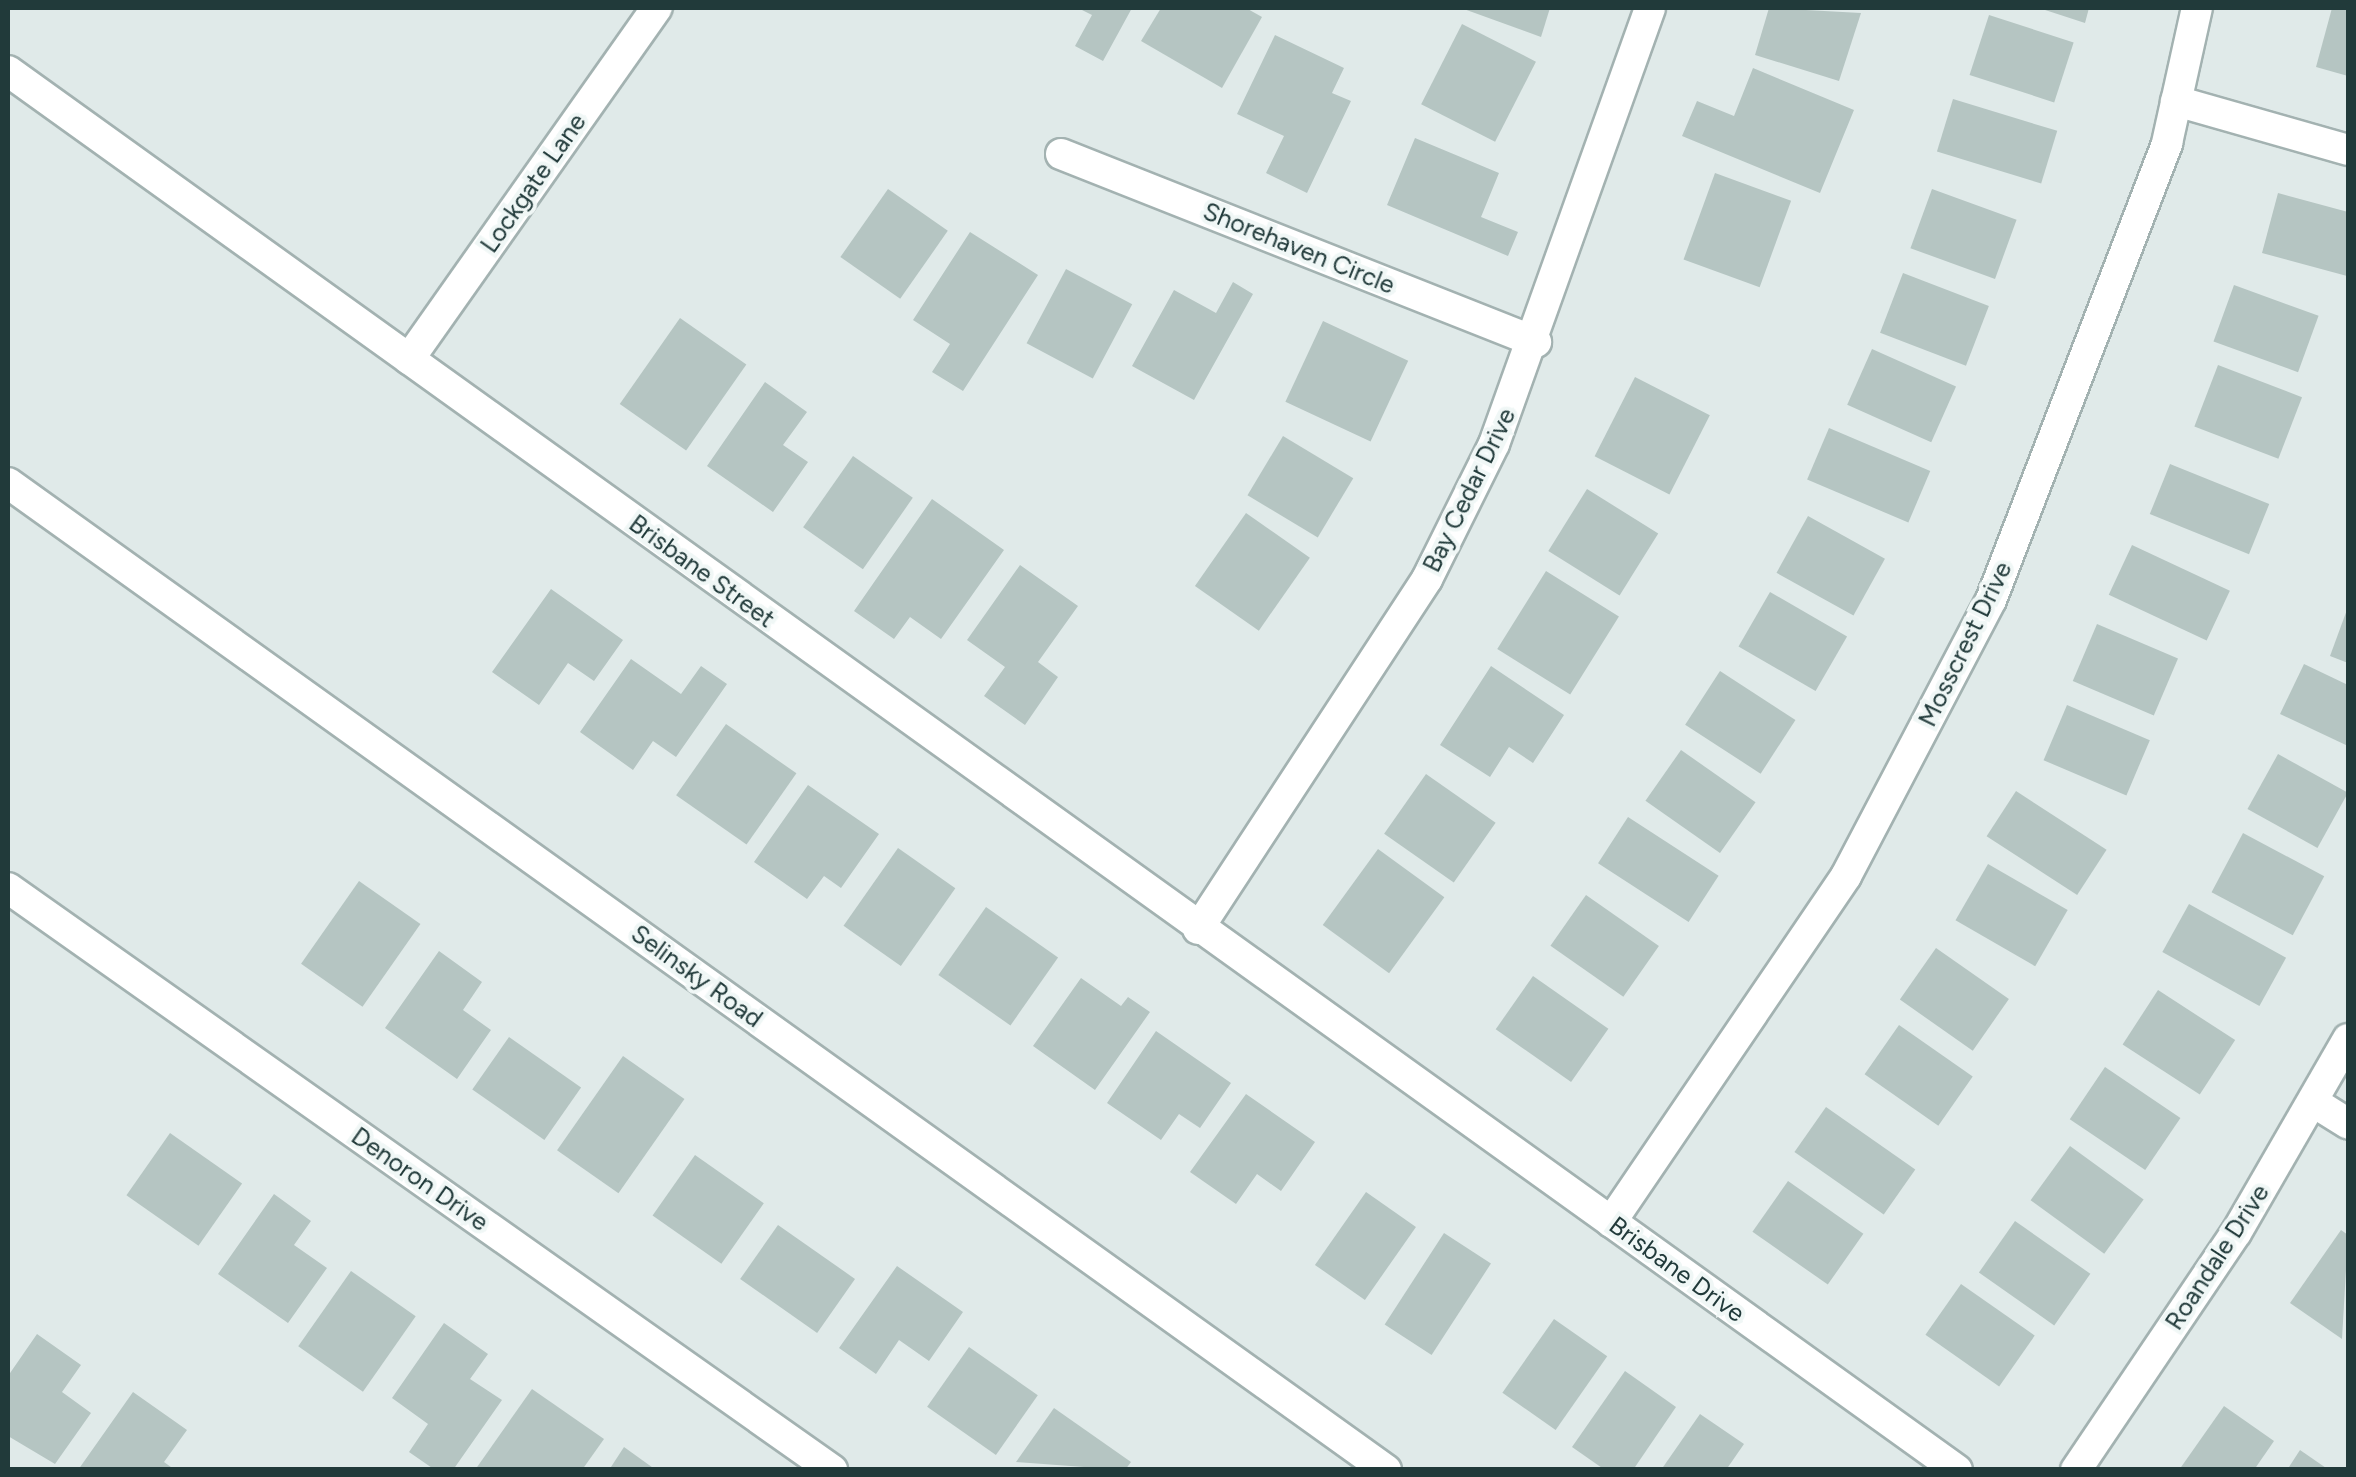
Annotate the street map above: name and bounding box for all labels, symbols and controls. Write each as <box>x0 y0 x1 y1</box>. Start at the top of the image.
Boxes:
street label: Lockgate Lane <box>474 108 592 258</box>
street label: Shorehaven Circle <box>1199 196 1399 300</box>
street label: Bay Cedar Drive <box>1416 403 1522 577</box>
street label: Brisbane Street <box>623 508 781 634</box>
street label: Mosscrest Drive <box>1912 557 2018 731</box>
street label: Selinsky Road <box>626 918 768 1034</box>
street label: Denoron Drive <box>346 1121 494 1237</box>
street label: Roandale Drive <box>2159 1179 2275 1335</box>
street label: Brisbane Drive <box>1603 1210 1751 1328</box>

